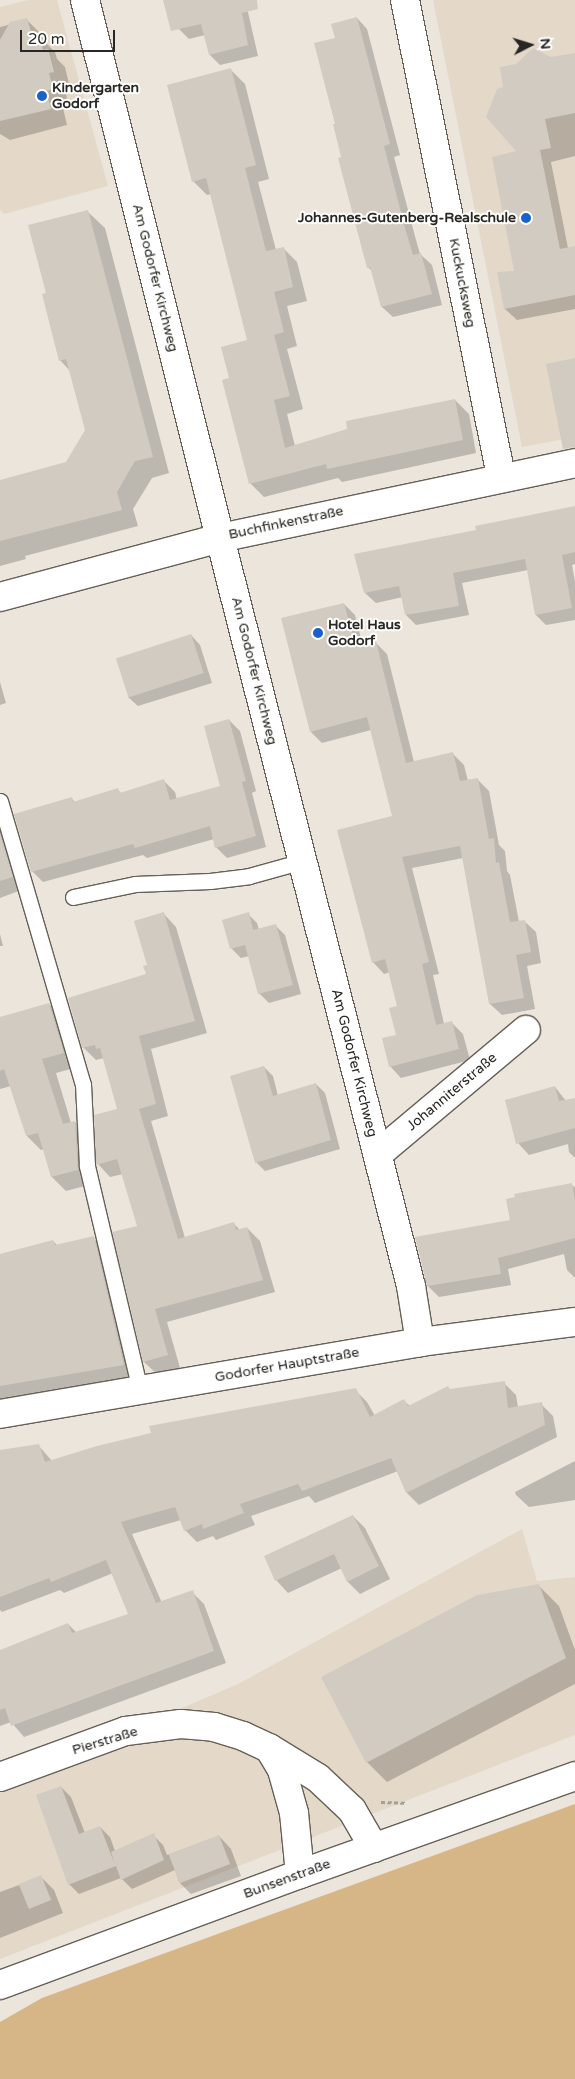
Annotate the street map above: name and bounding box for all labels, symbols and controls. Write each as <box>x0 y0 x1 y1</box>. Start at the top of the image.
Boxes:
scale bar <box>22 20 118 52</box>
north arrow <box>505 20 555 70</box>
text: 20 m <box>28 30 65 48</box>
text: N <box>536 37 554 50</box>
place label: Kindergarten Godorf <box>52 80 139 112</box>
marker: Kindergarten Godorf <box>36 90 48 102</box>
street label: Am Godorfer Kirchweg <box>128 202 182 354</box>
place label: Johannes-Gutenberg-Realschule <box>298 210 516 226</box>
marker: Johannes-Gutenberg-Realschule <box>520 212 532 224</box>
street label: Kuckucksweg <box>445 237 479 329</box>
street label: Buchfinkenstraße <box>227 503 345 543</box>
street label: Am Godorfer Kirchweg <box>227 595 281 747</box>
place label: Hotel Haus Godorf <box>328 617 401 650</box>
marker: Hotel Haus Godorf <box>312 627 324 639</box>
street label: Am Godorfer Kirchweg <box>327 987 381 1139</box>
street label: Johanniterstraße <box>404 1050 500 1134</box>
street label: Godorfer Hauptstraße <box>213 1344 361 1386</box>
street label: Pierstraße <box>70 1723 140 1759</box>
street label: Bunsenstraße <box>241 1855 333 1903</box>

